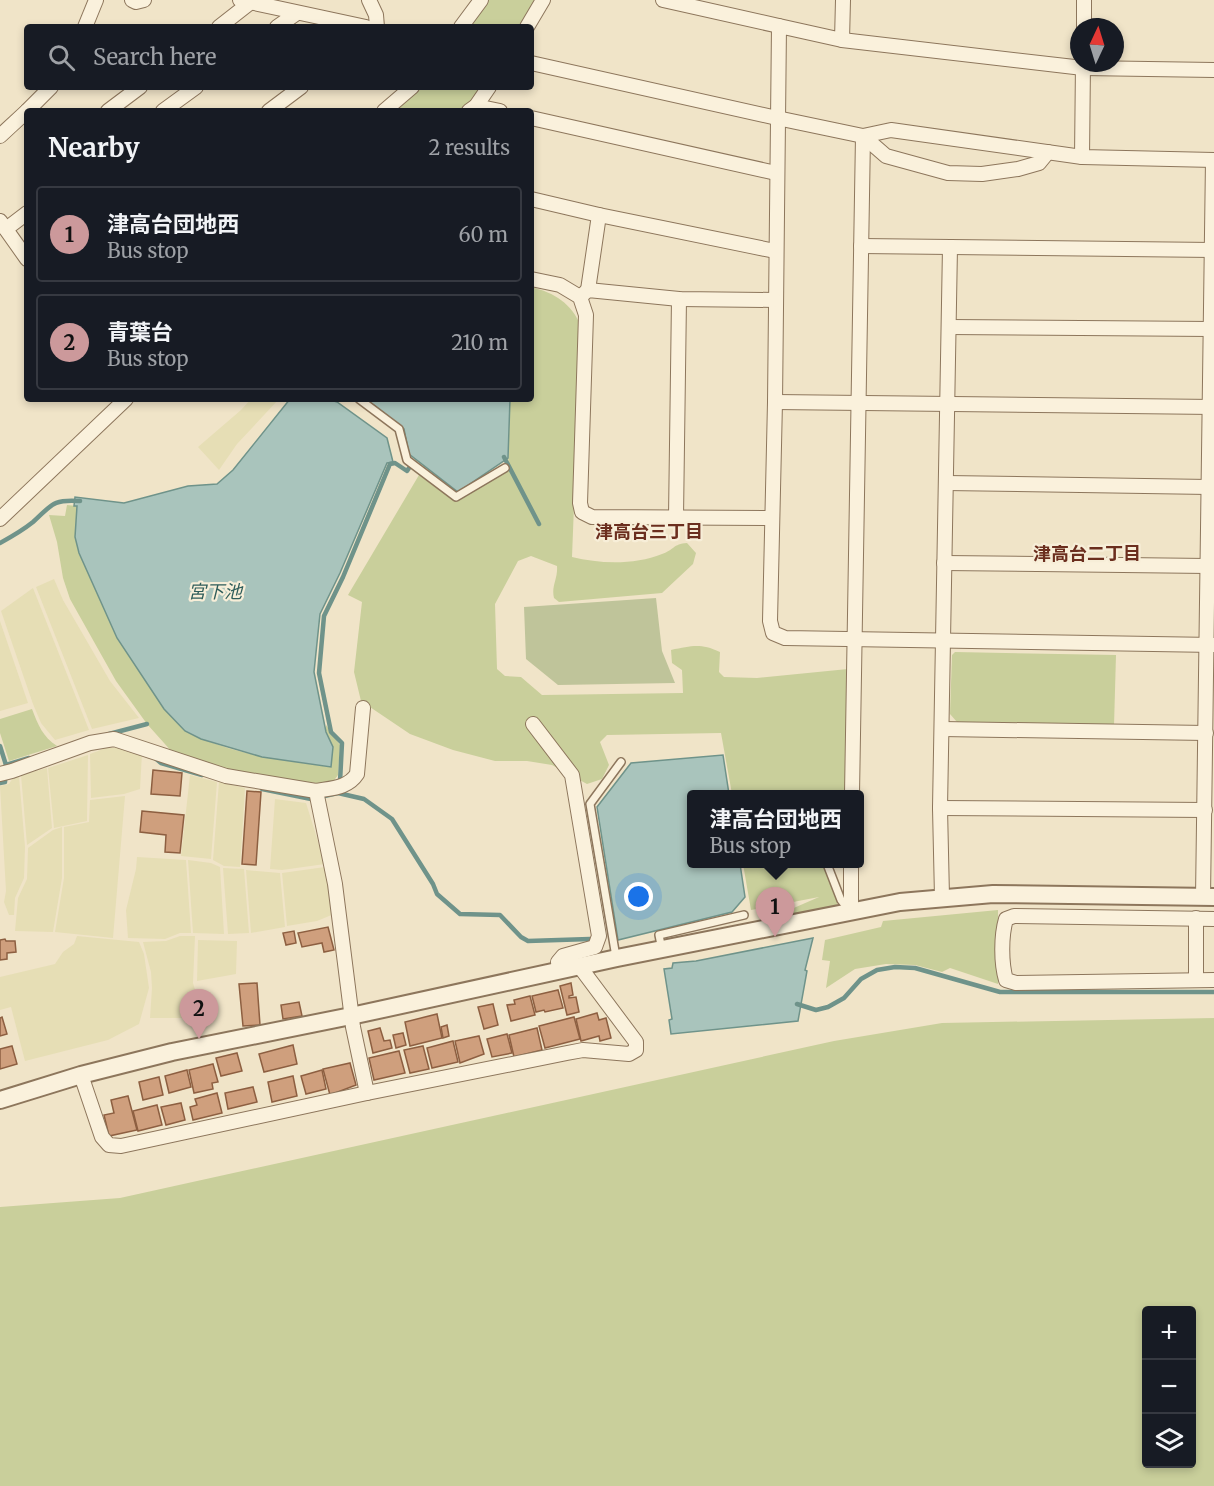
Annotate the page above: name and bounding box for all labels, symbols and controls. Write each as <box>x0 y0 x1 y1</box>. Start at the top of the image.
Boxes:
north arrow <box>1070 18 1124 72</box>
search box <box>24 24 534 90</box>
icon: search <box>45 41 78 74</box>
text: Search here <box>93 43 216 71</box>
text: Nearby <box>48 131 140 164</box>
text: 2 results <box>428 135 510 160</box>
text: 津高台団地西 <box>107 210 239 238</box>
text: 1 <box>65 222 74 247</box>
text: 60 m <box>458 222 508 247</box>
text: Bus stop <box>107 238 189 263</box>
text: 青葉台 <box>107 318 173 346</box>
text: 2 <box>64 330 75 355</box>
text: 210 m <box>451 330 508 355</box>
text: Bus stop <box>107 346 189 371</box>
district label: 津高台三丁目 <box>595 520 703 543</box>
district label: 津高台二丁目 <box>1033 542 1141 565</box>
water label: 宮下池 <box>188 580 244 603</box>
popup <box>687 790 864 868</box>
text: 津高台団地西 <box>709 805 842 833</box>
text: Bus stop <box>709 833 791 858</box>
your location <box>624 882 653 911</box>
pin: 1 <box>756 888 794 937</box>
pin: 2 <box>180 990 218 1039</box>
map controls <box>1142 1306 1196 1468</box>
button: + <box>1142 1306 1196 1360</box>
button: − <box>1142 1360 1196 1414</box>
button: layers <box>1142 1414 1196 1468</box>

